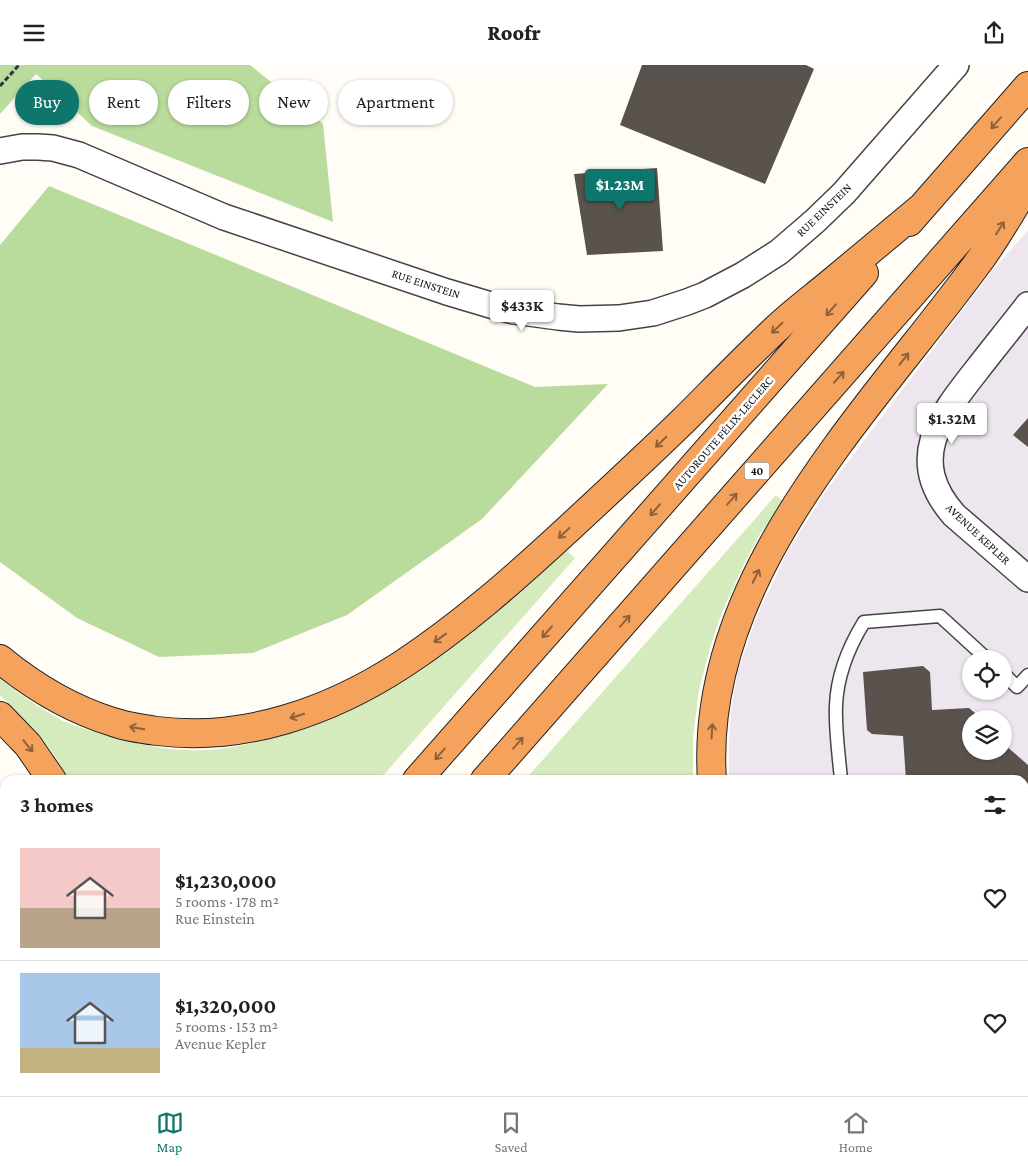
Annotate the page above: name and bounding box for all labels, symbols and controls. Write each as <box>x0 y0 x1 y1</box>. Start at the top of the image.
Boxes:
icon: menu <box>20 19 48 47</box>
icon: share <box>980 19 1008 47</box>
text: Roofr <box>487 20 541 45</box>
chip: Buy <box>15 80 79 125</box>
chip: Rent <box>89 80 158 125</box>
chip: Filters <box>168 80 249 125</box>
chip: New <box>259 80 328 125</box>
chip: Apartment <box>338 80 453 125</box>
one-way arrow <box>990 116 1002 129</box>
pin: $1.23M <box>579 169 661 211</box>
text: $1.23M <box>596 176 644 193</box>
street label: RUE EINSTEIN <box>794 180 855 240</box>
one-way arrow <box>995 221 1005 235</box>
street label: RUE EINSTEIN <box>390 266 462 302</box>
pin: $433K <box>487 289 557 332</box>
text: $433K <box>501 297 543 314</box>
one-way arrow <box>826 303 837 316</box>
one-way arrow <box>770 322 783 334</box>
one-way arrow <box>899 352 909 366</box>
one-way arrow <box>834 371 845 384</box>
street label: AUTOROUTE FÉLIX-LECLERC <box>670 374 776 492</box>
pin: $1.32M <box>911 403 993 445</box>
text: $1.32M <box>928 410 976 427</box>
one-way arrow <box>655 436 667 449</box>
road number: 40 <box>744 463 770 479</box>
one-way arrow <box>726 493 738 506</box>
street label: AVENUE KEPLER <box>943 501 1013 568</box>
one-way arrow <box>649 504 661 517</box>
one-way arrow <box>557 527 570 539</box>
one-way arrow <box>752 569 762 584</box>
one-way arrow <box>619 615 631 628</box>
one-way arrow <box>542 626 553 639</box>
one-way arrow <box>433 633 447 643</box>
map controls <box>962 650 1012 760</box>
button: locate <box>962 650 1012 700</box>
button: layers <box>962 710 1012 760</box>
one-way arrow <box>290 711 306 721</box>
one-way arrow <box>130 722 146 732</box>
one-way arrow <box>708 724 717 740</box>
one-way arrow <box>512 737 523 750</box>
one-way arrow <box>22 739 33 752</box>
one-way arrow <box>434 748 446 761</box>
icon: filters <box>981 791 1009 819</box>
text: 3 homes <box>20 793 93 817</box>
icon: home <box>60 868 120 928</box>
text: $1,230,000 <box>175 869 276 893</box>
icon: heart <box>981 884 1009 912</box>
text: 5 rooms · 178 m² <box>175 893 279 910</box>
text: Rue Einstein <box>175 910 255 927</box>
icon: home <box>60 993 120 1053</box>
text: $1,320,000 <box>175 994 276 1018</box>
icon: heart <box>981 1009 1009 1037</box>
text: 5 rooms · 153 m² <box>175 1018 278 1035</box>
text: Avenue Kepler <box>175 1035 266 1052</box>
tab: Map <box>156 1109 184 1155</box>
tab: Saved <box>495 1109 528 1155</box>
tab: Home <box>839 1109 872 1155</box>

